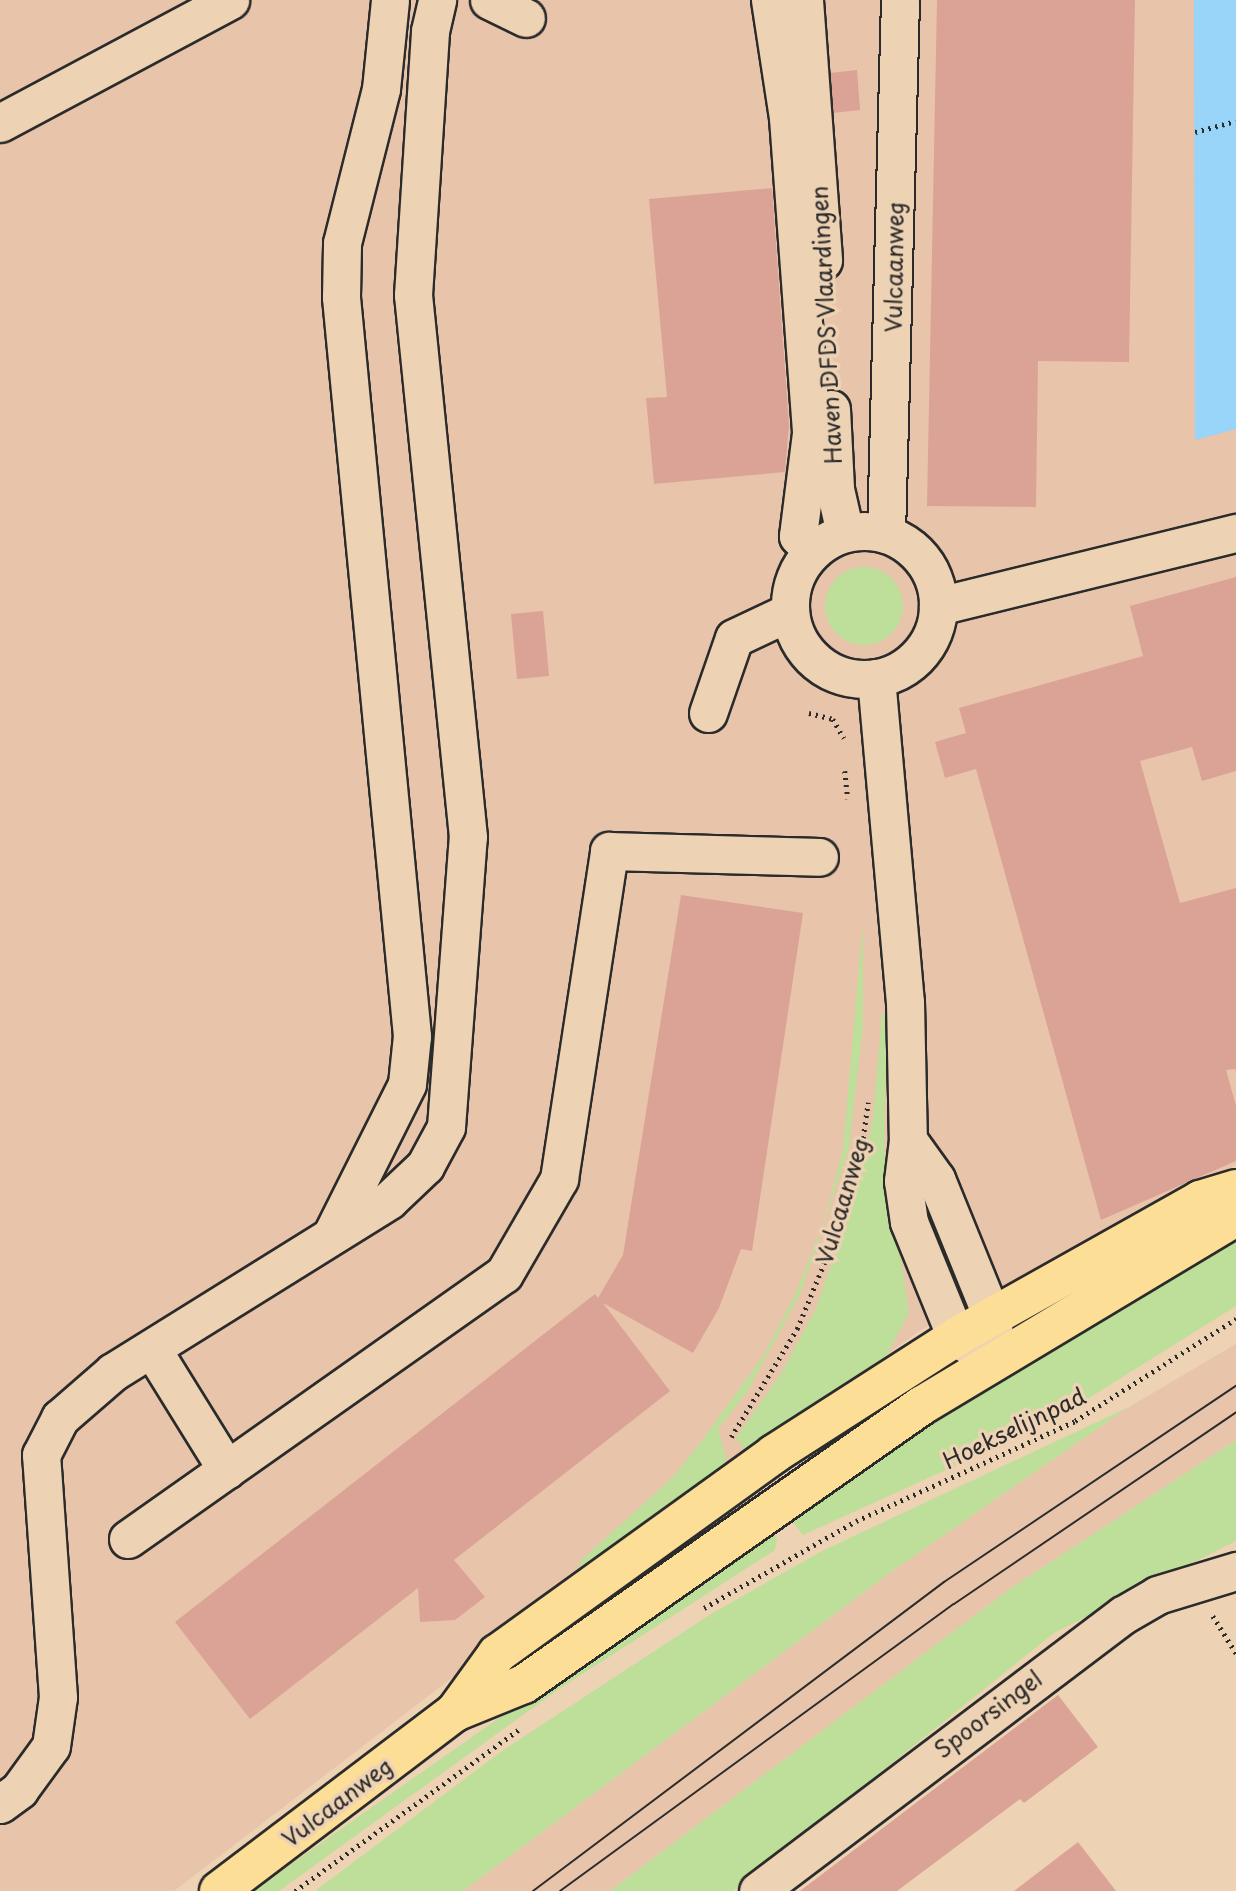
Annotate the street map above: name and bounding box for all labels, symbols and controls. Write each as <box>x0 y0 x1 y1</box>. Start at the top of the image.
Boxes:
street label: Haven DFDS Vlaardingen <box>805 183 847 467</box>
street label: Vulcaanweg <box>879 201 909 333</box>
street label: Vulcaanweg <box>810 1134 874 1268</box>
street label: Hoekselijnpad <box>938 1382 1090 1474</box>
street label: Spoorsingel <box>929 1665 1047 1763</box>
street label: Vulcaanweg <box>276 1752 398 1852</box>

